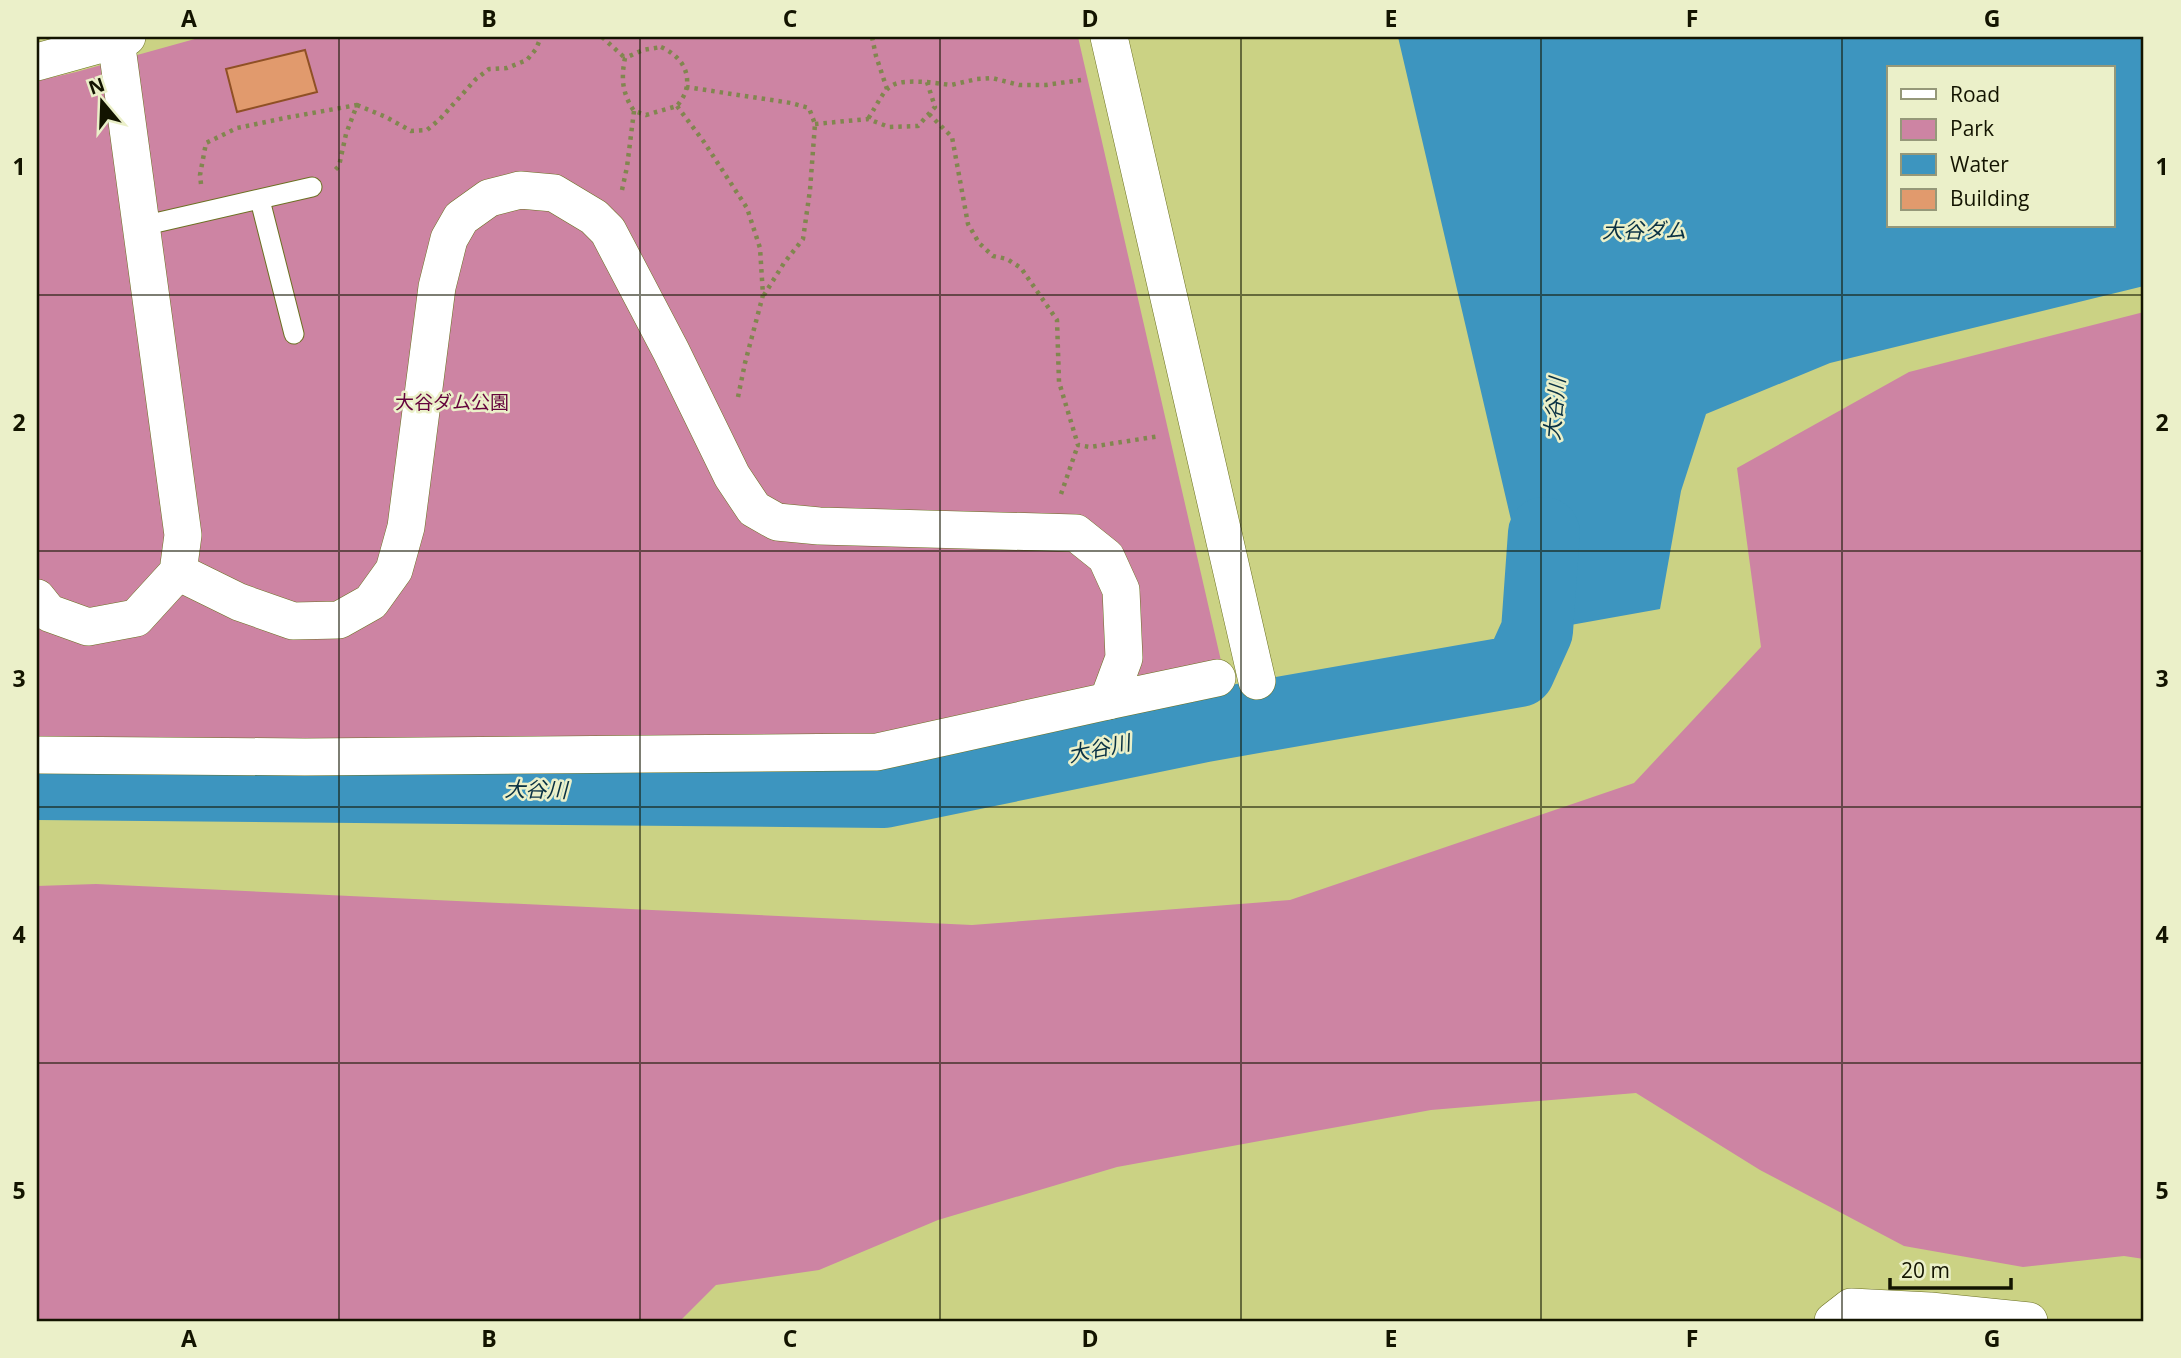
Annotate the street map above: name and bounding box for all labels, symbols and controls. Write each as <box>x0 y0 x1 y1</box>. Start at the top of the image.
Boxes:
text: A <box>181 2 197 34</box>
text: B <box>481 2 497 34</box>
text: C <box>783 2 797 34</box>
text: D <box>1081 2 1099 34</box>
text: E <box>1385 2 1397 34</box>
text: F <box>1686 2 1698 34</box>
text: G <box>1984 2 2000 34</box>
north arrow <box>66 66 136 136</box>
legend <box>1887 66 2114 228</box>
text: N <box>85 71 108 101</box>
text: Road <box>1950 80 2000 108</box>
text: Park <box>1950 114 1994 142</box>
text: 1 <box>12 150 26 182</box>
text: Water <box>1950 150 2009 178</box>
text: 1 <box>2155 150 2169 182</box>
text: Building <box>1950 184 2029 212</box>
water label: 大谷ダム <box>1602 216 1686 244</box>
water label: 大谷川 <box>1537 374 1571 442</box>
park label: 大谷ダム公園 <box>395 389 509 415</box>
text: 2 <box>12 406 26 438</box>
text: 2 <box>2155 406 2169 438</box>
text: 3 <box>12 662 26 694</box>
text: 3 <box>2155 662 2169 694</box>
water label: 大谷川 <box>1065 727 1135 768</box>
water label: 大谷川 <box>504 774 570 804</box>
text: 4 <box>12 918 26 950</box>
text: 4 <box>2155 918 2169 950</box>
text: 5 <box>12 1174 26 1206</box>
text: 5 <box>2155 1174 2169 1206</box>
scale bar <box>1890 1246 2011 1290</box>
text: 20 m <box>1901 1256 1950 1284</box>
text: A <box>181 1322 197 1354</box>
text: B <box>481 1322 497 1354</box>
text: C <box>783 1322 797 1354</box>
text: D <box>1081 1322 1099 1354</box>
text: E <box>1385 1322 1397 1354</box>
text: F <box>1686 1322 1698 1354</box>
text: G <box>1984 1322 2000 1354</box>

